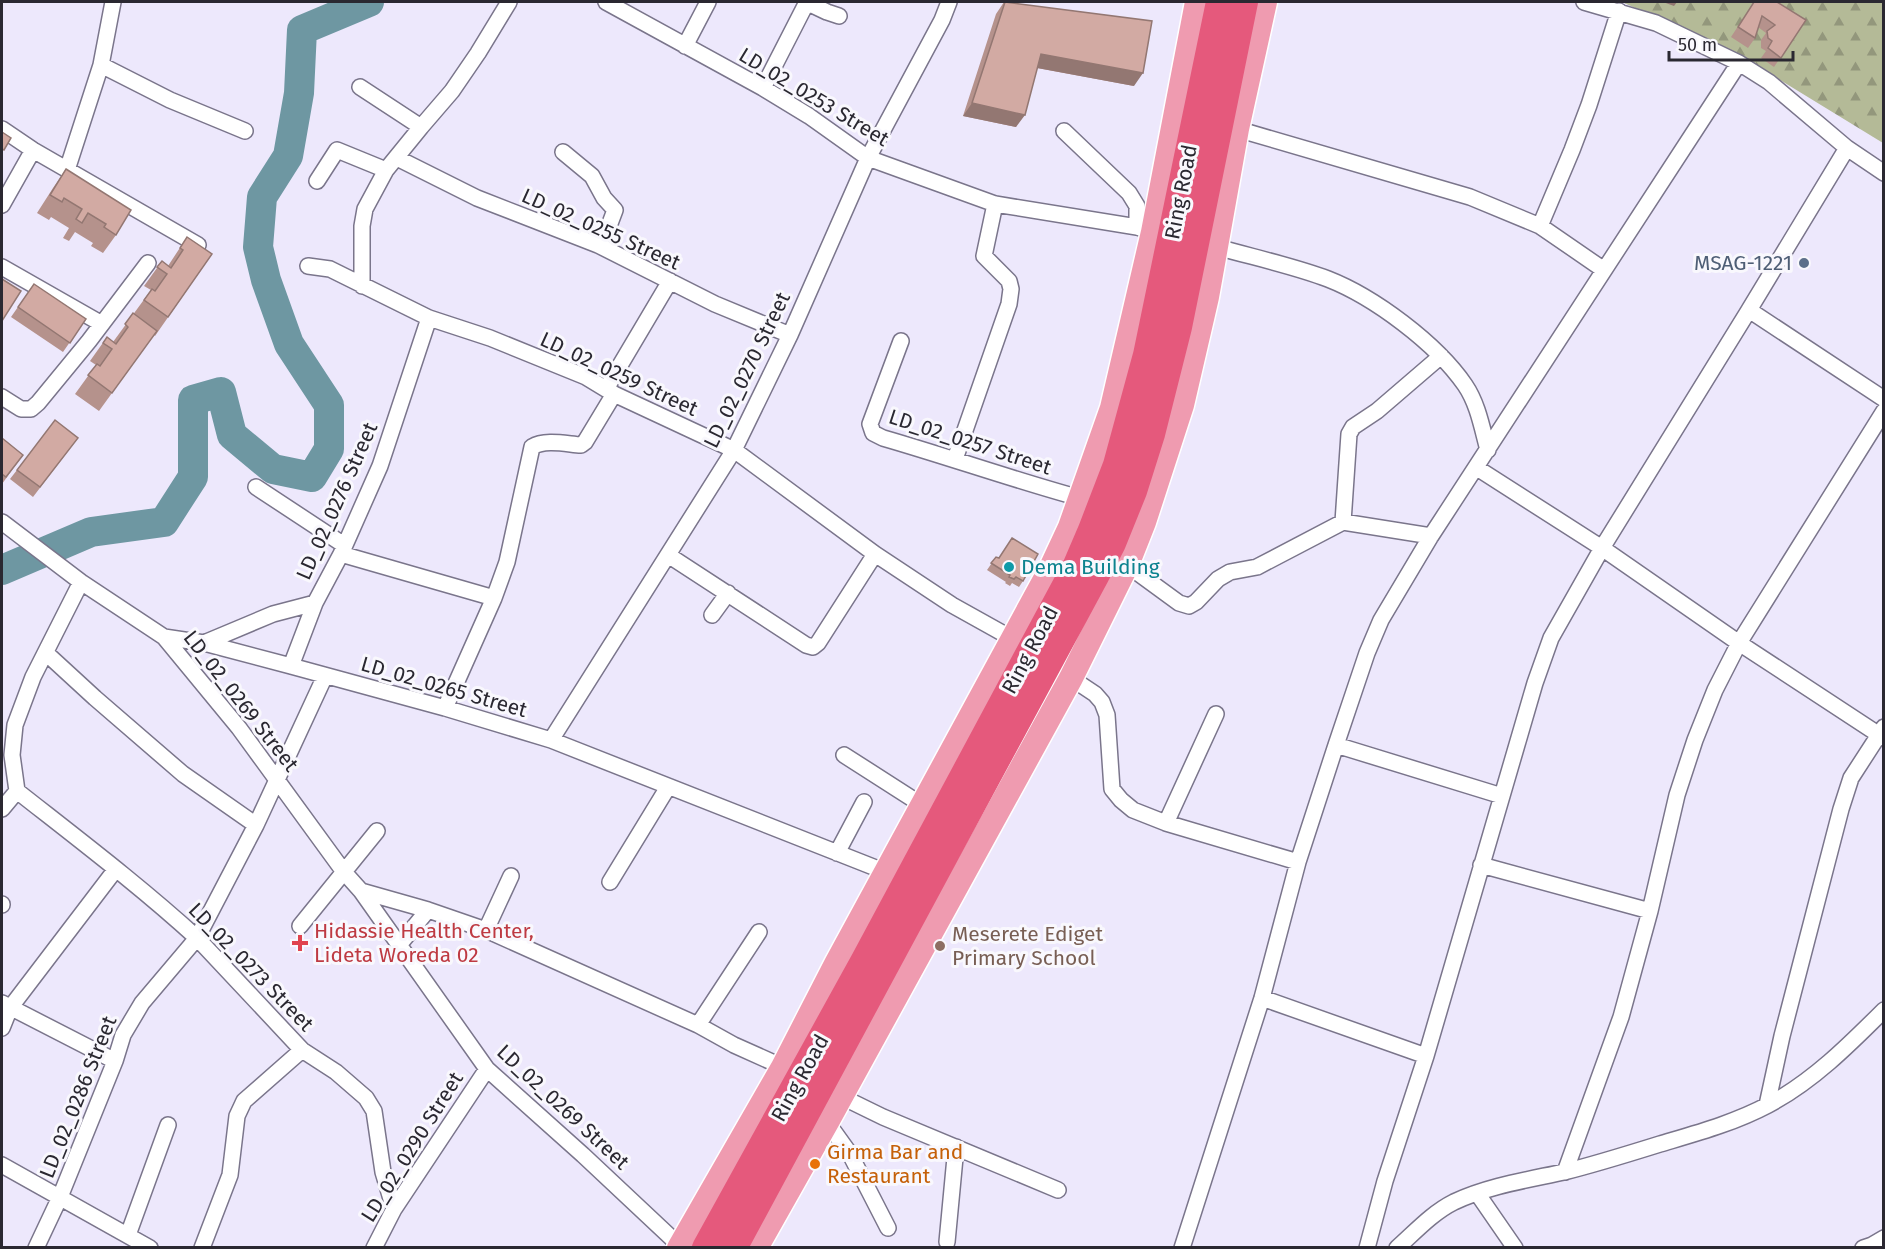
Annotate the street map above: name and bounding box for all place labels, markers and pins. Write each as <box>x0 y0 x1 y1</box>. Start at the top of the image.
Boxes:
place label: MSAG-1221 <box>1694 250 1792 276</box>
marker: MSAG-1221 <box>1797 256 1811 270</box>
place label: Dema Building <box>1021 554 1160 580</box>
marker: Dema Building <box>1002 560 1016 574</box>
place label: Hidassie Health Center, Lideta Woreda 02 <box>314 918 534 968</box>
place label: Meserete Ediget Primary School <box>952 921 1104 971</box>
marker: Hidassie Health Center, Lideta Woreda 02 <box>291 934 309 952</box>
marker: Meserete Ediget Primary School <box>933 939 947 953</box>
place label: Girma Bar and Restaurant <box>827 1139 963 1189</box>
marker: Girma Bar and Restaurant <box>808 1157 822 1171</box>

